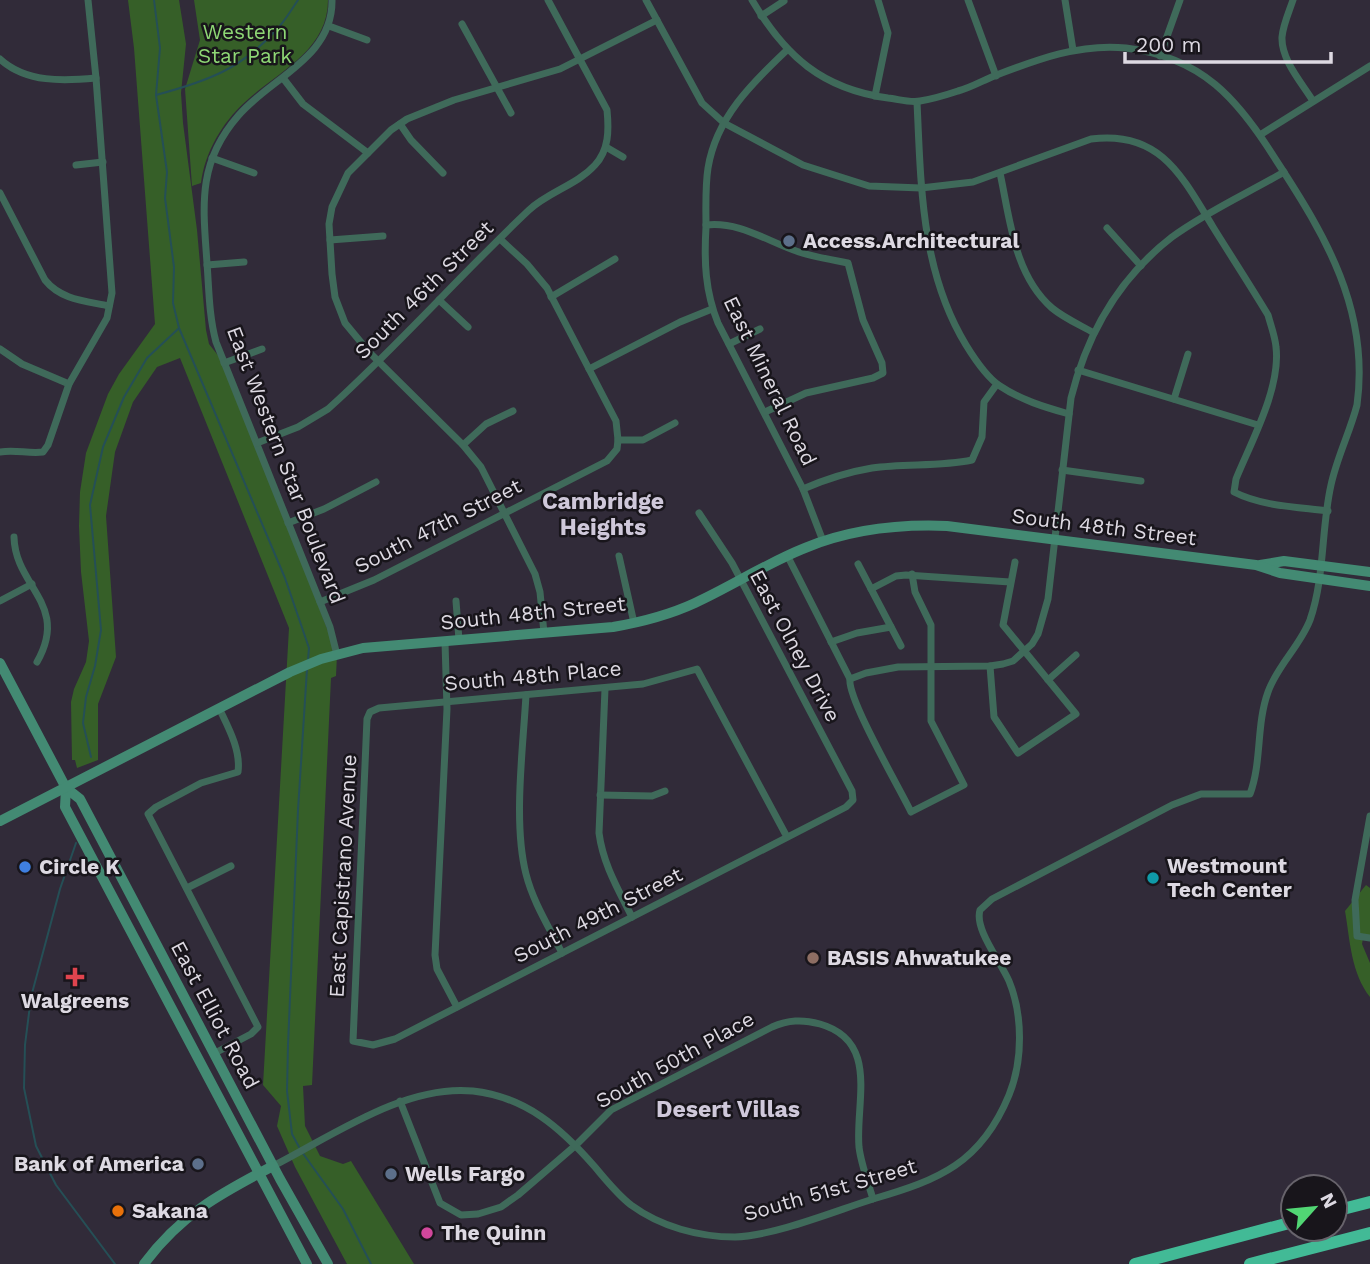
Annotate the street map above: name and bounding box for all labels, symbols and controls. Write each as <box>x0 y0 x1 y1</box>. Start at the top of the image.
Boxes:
park label: Western Star Park <box>198 19 292 68</box>
scale bar <box>1125 21 1332 65</box>
text: 200 m <box>1136 32 1202 57</box>
street label: South 46th Street <box>349 215 498 364</box>
place label: Access.Architectural <box>803 228 1019 253</box>
marker: Access.Architectural <box>781 233 797 249</box>
street label: East Mineral Road <box>719 292 822 470</box>
street label: East Western Star Boulevard <box>222 323 351 607</box>
street label: South 47th Street <box>350 473 525 578</box>
district label: Cambridge Heights <box>542 488 664 541</box>
street label: South 48th Street <box>1010 503 1198 550</box>
street label: East Olney Drive <box>745 565 846 726</box>
street label: South 48th Street <box>439 590 627 635</box>
street label: South 48th Place <box>443 655 623 696</box>
street label: East Capistrano Avenue <box>324 754 361 998</box>
place label: Westmount Tech Center <box>1167 853 1292 902</box>
place label: Circle K <box>39 854 120 879</box>
marker: Circle K <box>17 859 33 875</box>
street label: South 49th Street <box>509 861 686 968</box>
marker: Westmount Tech Center <box>1145 870 1161 886</box>
street label: East Elliot Road <box>166 937 265 1093</box>
place label: BASIS Ahwatukee <box>827 945 1011 970</box>
marker: BASIS Ahwatukee <box>805 950 821 966</box>
marker: Walgreens <box>67 969 83 985</box>
place label: Walgreens <box>21 988 129 1013</box>
street label: South 50th Place <box>591 1006 758 1113</box>
district label: Desert Villas <box>656 1096 800 1123</box>
place label: Bank of America <box>14 1151 185 1176</box>
street label: South 51st Street <box>741 1153 919 1226</box>
marker: Bank of America <box>190 1156 206 1172</box>
place label: Wells Fargo <box>405 1161 525 1186</box>
marker: Wells Fargo <box>383 1166 399 1182</box>
north arrow <box>1279 1173 1349 1243</box>
text: N <box>1315 1189 1342 1212</box>
place label: Sakana <box>132 1198 209 1223</box>
marker: Sakana <box>110 1203 126 1219</box>
place label: The Quinn <box>441 1220 546 1245</box>
marker: The Quinn <box>419 1225 435 1241</box>

